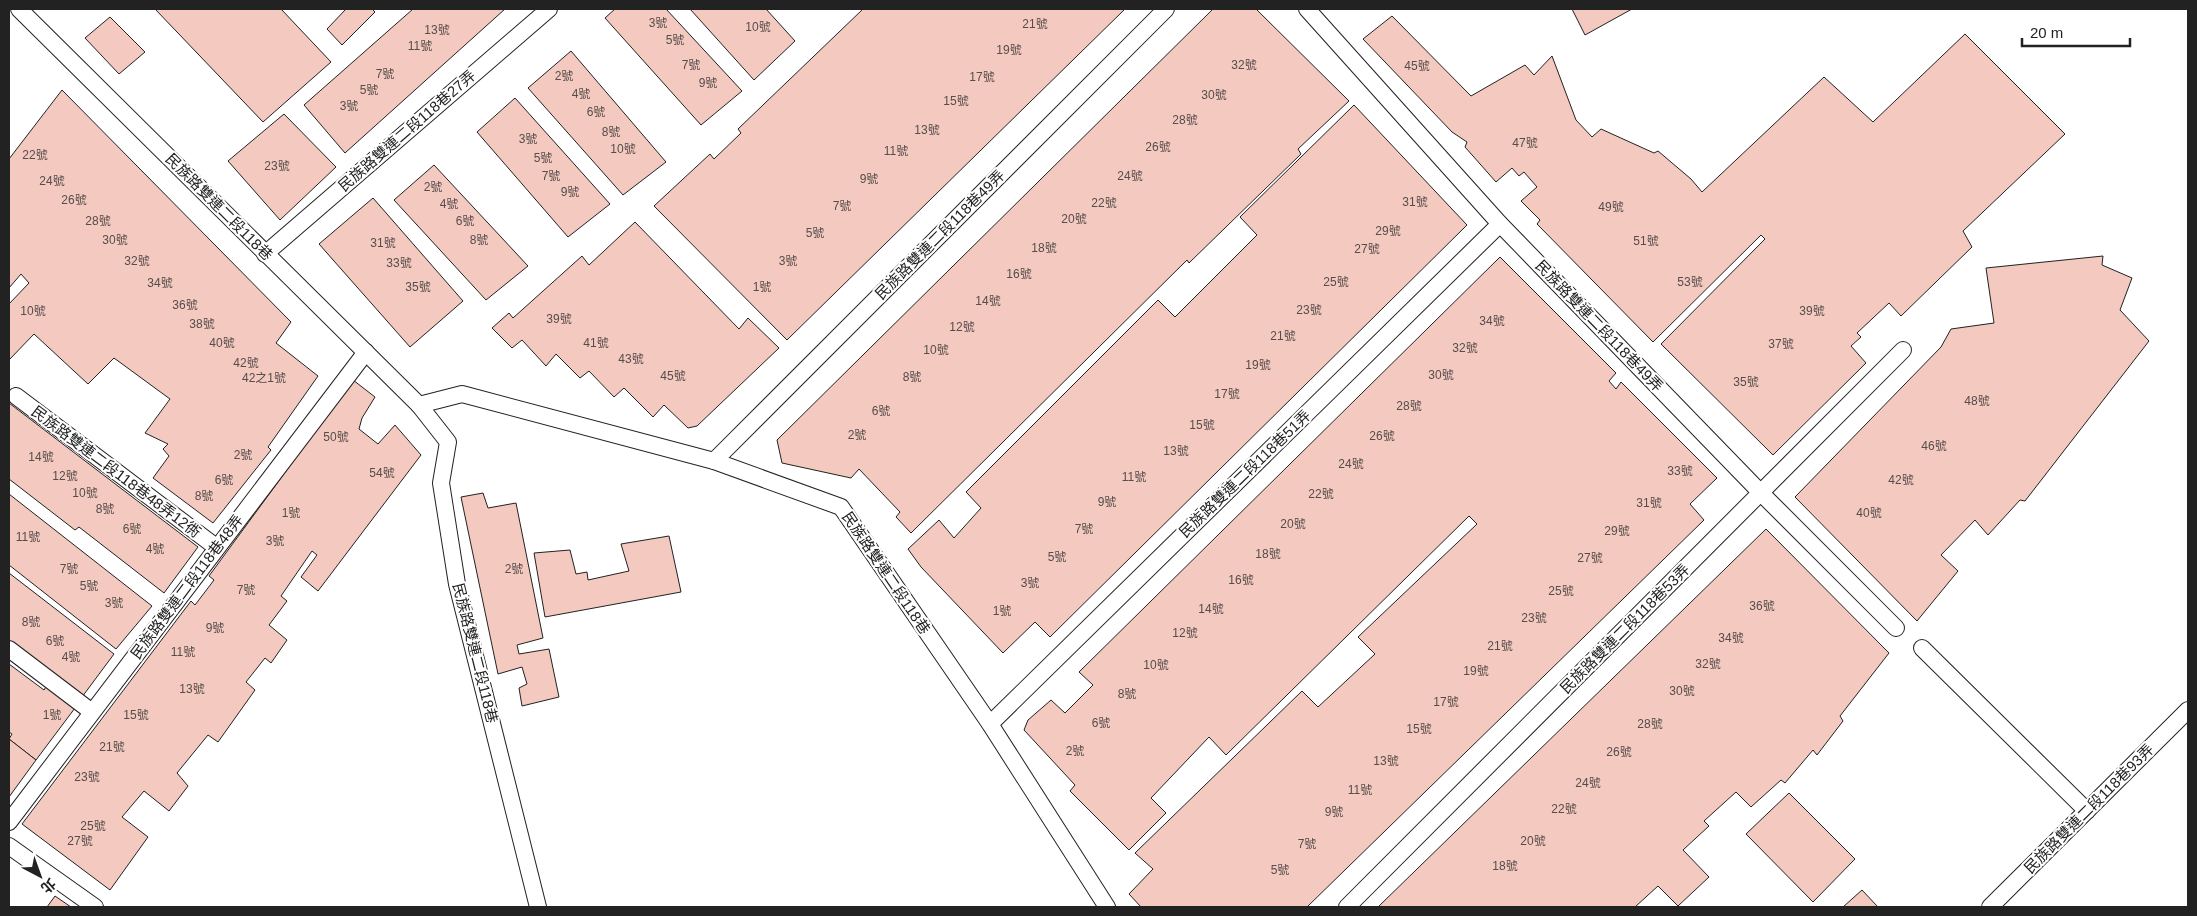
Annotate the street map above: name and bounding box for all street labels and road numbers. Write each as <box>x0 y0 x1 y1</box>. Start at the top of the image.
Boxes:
street label: 民族路雙連二段118巷27弄 <box>335 67 479 195</box>
street label: 民族路雙連二段118巷 <box>162 150 276 264</box>
street label: 民族路雙連二段118巷49弄 <box>872 167 1008 303</box>
street label: 民族路雙連二段118巷49弄 <box>1532 257 1666 395</box>
street label: 民族路雙連二段118巷48弄12衖 <box>28 402 204 541</box>
street label: 民族路雙連二段118巷51弄 <box>1176 407 1314 541</box>
street label: 民族路雙連二段118巷 <box>839 508 934 637</box>
street label: 民族路雙連二段118巷48弄 <box>127 511 246 662</box>
street label: 民族路雙連二段118巷53弄 <box>1557 561 1693 697</box>
street label: 民族路雙連二段118巷 <box>450 581 501 725</box>
street label: 民族路雙連二段118巷93弄 <box>2021 741 2157 877</box>

